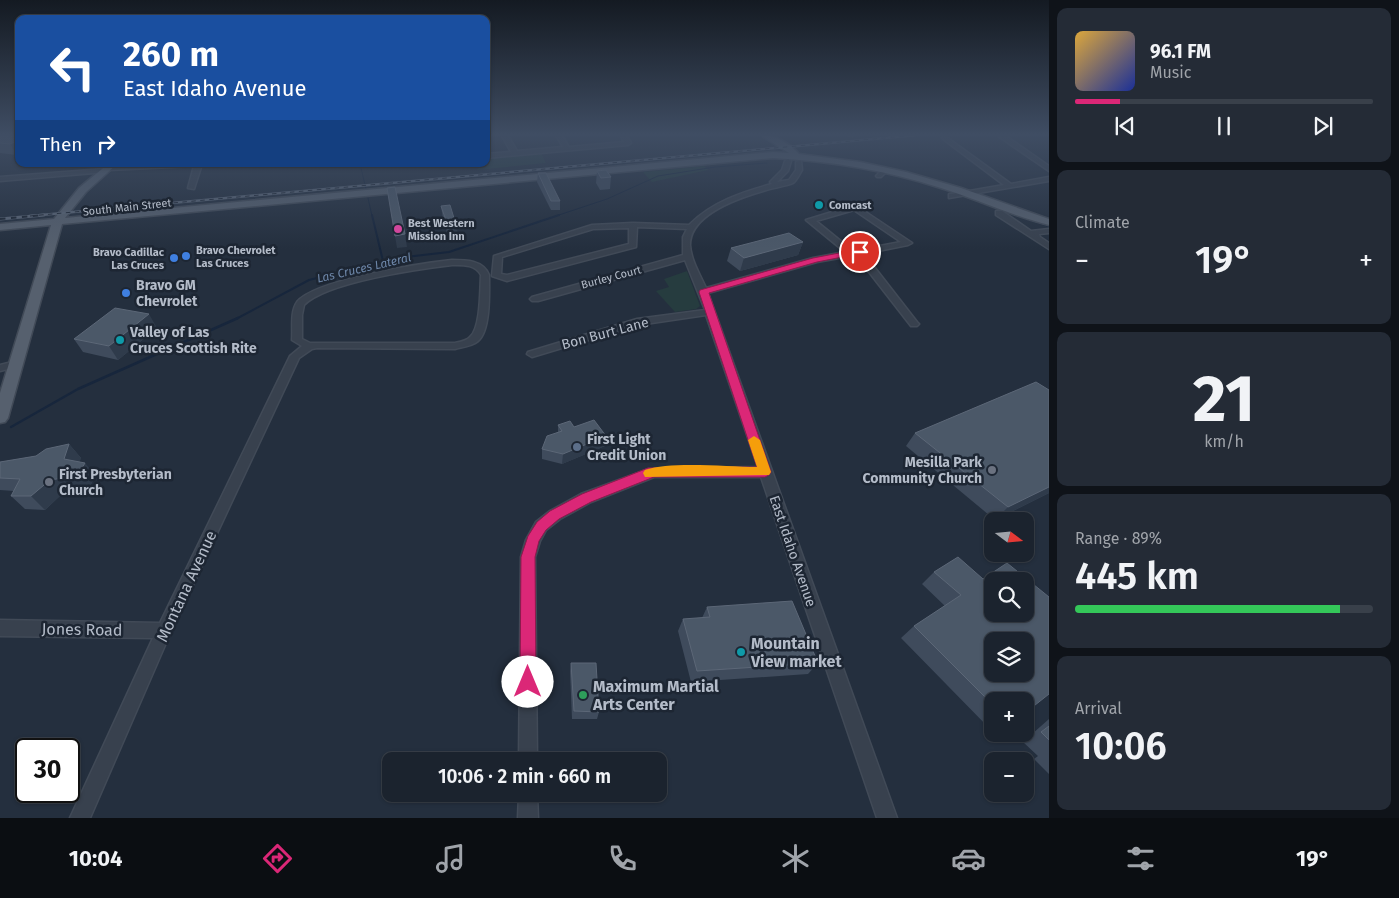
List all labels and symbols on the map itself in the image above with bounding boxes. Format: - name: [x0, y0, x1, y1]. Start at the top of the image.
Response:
- street label: South Main Street: [82, 196, 172, 219]
- marker: Comcast: [813, 199, 825, 211]
- place label: Comcast: [829, 199, 872, 212]
- place label: Best Western Mission Inn: [408, 217, 475, 243]
- marker: Best Western Mission Inn: [392, 223, 404, 235]
- pin: [839, 231, 881, 273]
- place label: Bravo Chevrolet Las Cruces: [196, 244, 276, 270]
- place label: Bravo Cadillac Las Cruces: [93, 246, 165, 272]
- marker: Bravo Chevrolet Las Cruces: [180, 250, 192, 262]
- water label: Las Cruces Lateral: [315, 250, 413, 286]
- marker: Bravo Cadillac Las Cruces: [168, 252, 180, 264]
- street label: Burley Court: [580, 263, 643, 292]
- place label: Bravo GM Chevrolet: [136, 277, 198, 310]
- marker: Bravo GM Chevrolet: [120, 287, 132, 299]
- street label: Bon Burt Lane: [560, 314, 651, 353]
- place label: Valley of Las Cruces Scottish Rite: [129, 324, 257, 357]
- marker: Valley of Las Cruces Scottish Rite: [114, 334, 126, 346]
- place label: First Light Credit Union: [587, 431, 666, 464]
- marker: First Light Credit Union: [571, 441, 583, 453]
- place label: Mesilla Park Community Church: [862, 454, 982, 487]
- marker: Mesilla Park Community Church: [986, 464, 998, 476]
- place label: First Presbyterian Church: [59, 466, 172, 499]
- marker: First Presbyterian Church: [43, 476, 55, 488]
- street label: East Idaho Avenue: [765, 493, 820, 609]
- north arrow: [984, 512, 1034, 562]
- street label: Montana Avenue: [152, 527, 221, 645]
- street label: Jones Road: [41, 619, 123, 640]
- place label: Mountain View market: [750, 634, 842, 671]
- marker: Mountain View market: [735, 646, 747, 658]
- position arrow: [501, 655, 553, 707]
- place label: Maximum Martial Arts Center: [592, 677, 719, 714]
- marker: Maximum Martial Arts Center: [577, 689, 589, 701]
- speed limit sign: 30: [15, 738, 80, 803]

